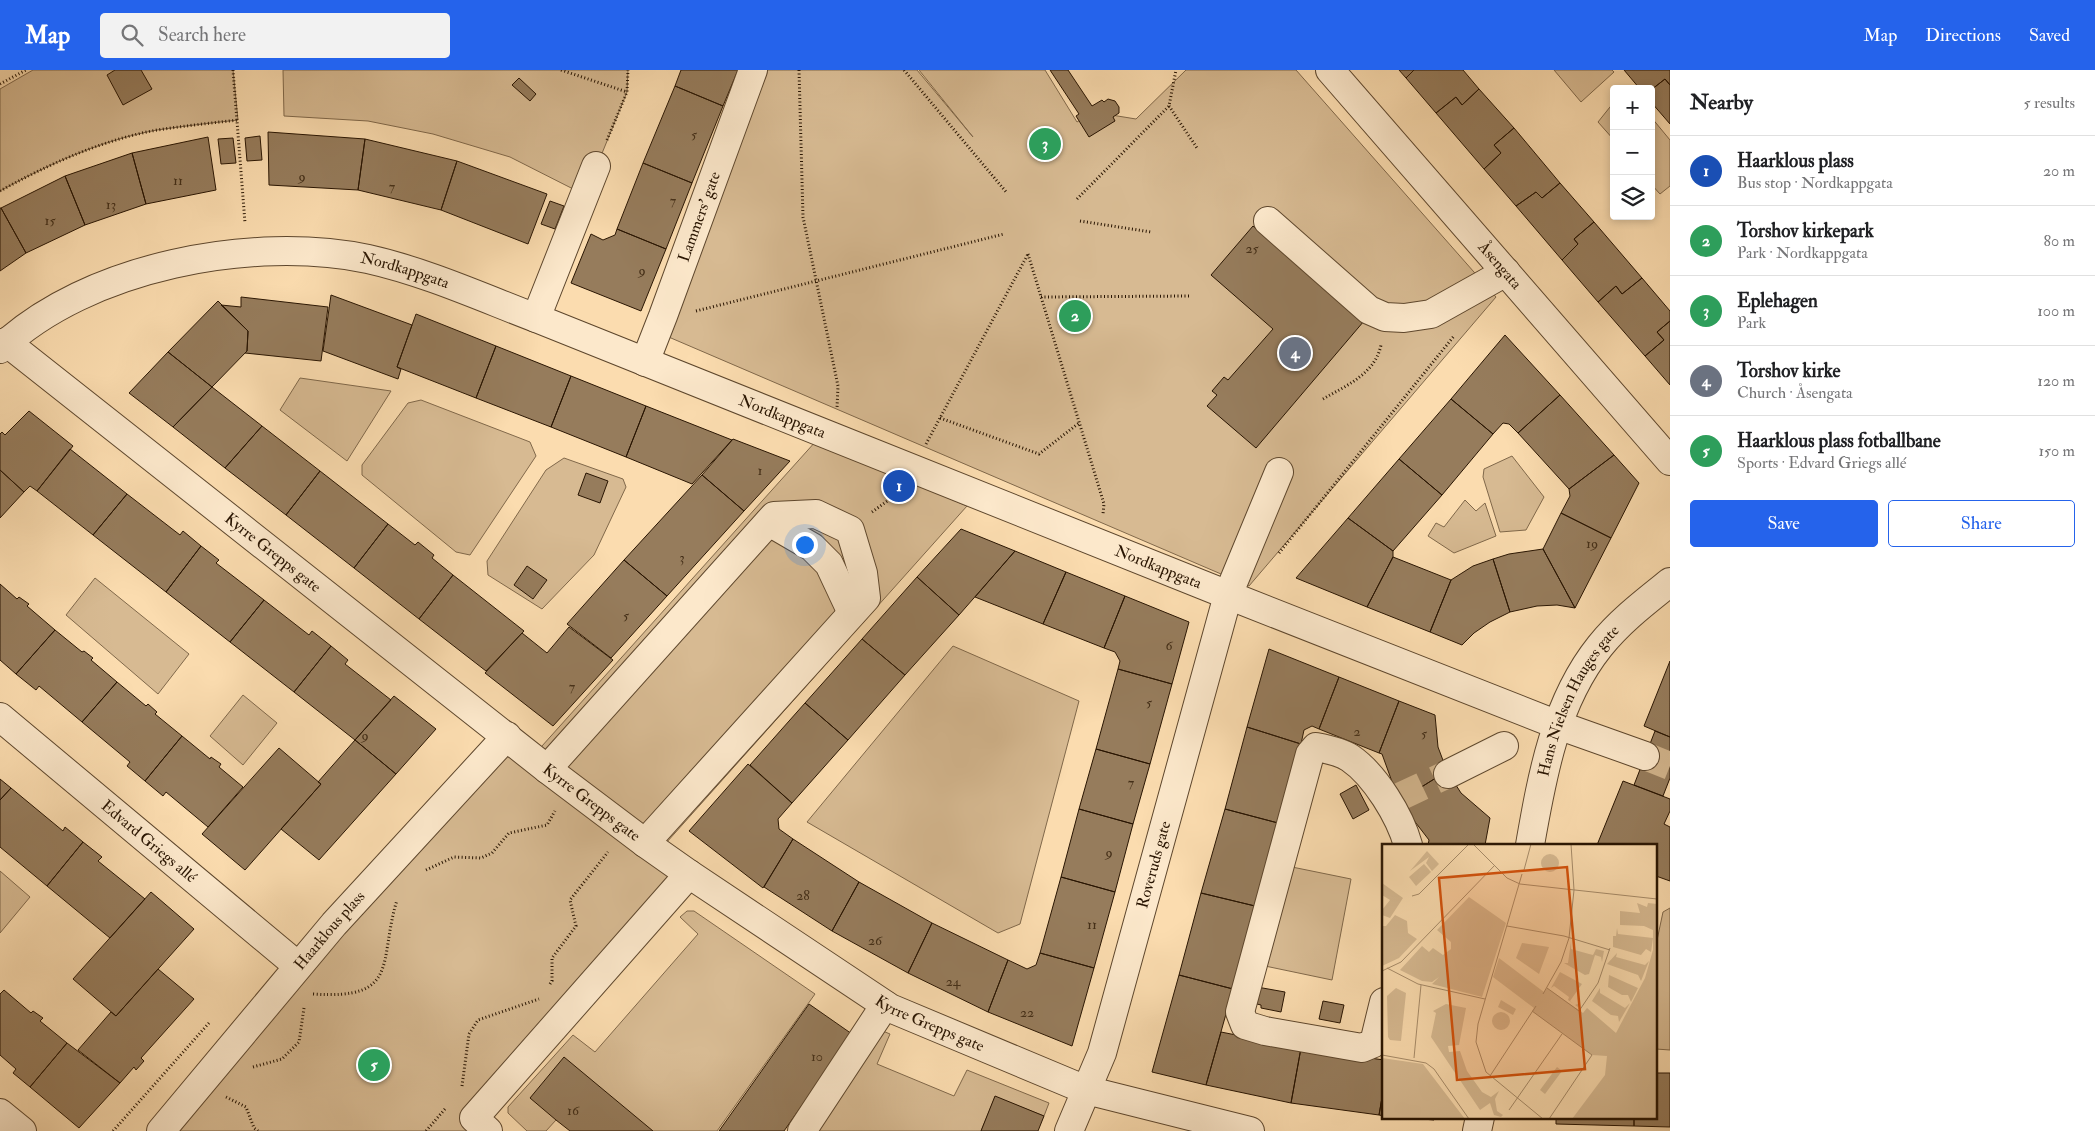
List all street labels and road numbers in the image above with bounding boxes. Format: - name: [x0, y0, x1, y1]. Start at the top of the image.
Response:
- street label: Lammers' gate: [674, 169, 725, 265]
- street label: Åsengata: [1473, 237, 1526, 294]
- street label: Nordkappgata: [359, 248, 453, 293]
- street label: Nordkappgata: [736, 390, 829, 443]
- street label: Kyrre Grepps gate: [221, 509, 325, 597]
- street label: Nordkappgata: [1112, 541, 1205, 594]
- street label: Hans Nielsen Hauges gate: [1534, 621, 1624, 778]
- street label: Kyrre Grepps gate: [539, 759, 645, 846]
- street label: Edvard Griegs allé: [97, 796, 201, 887]
- street label: Roveruds gate: [1132, 819, 1175, 911]
- street label: Haarklous plass: [290, 887, 369, 974]
- street label: Kyrre Grepps gate: [871, 991, 987, 1056]

